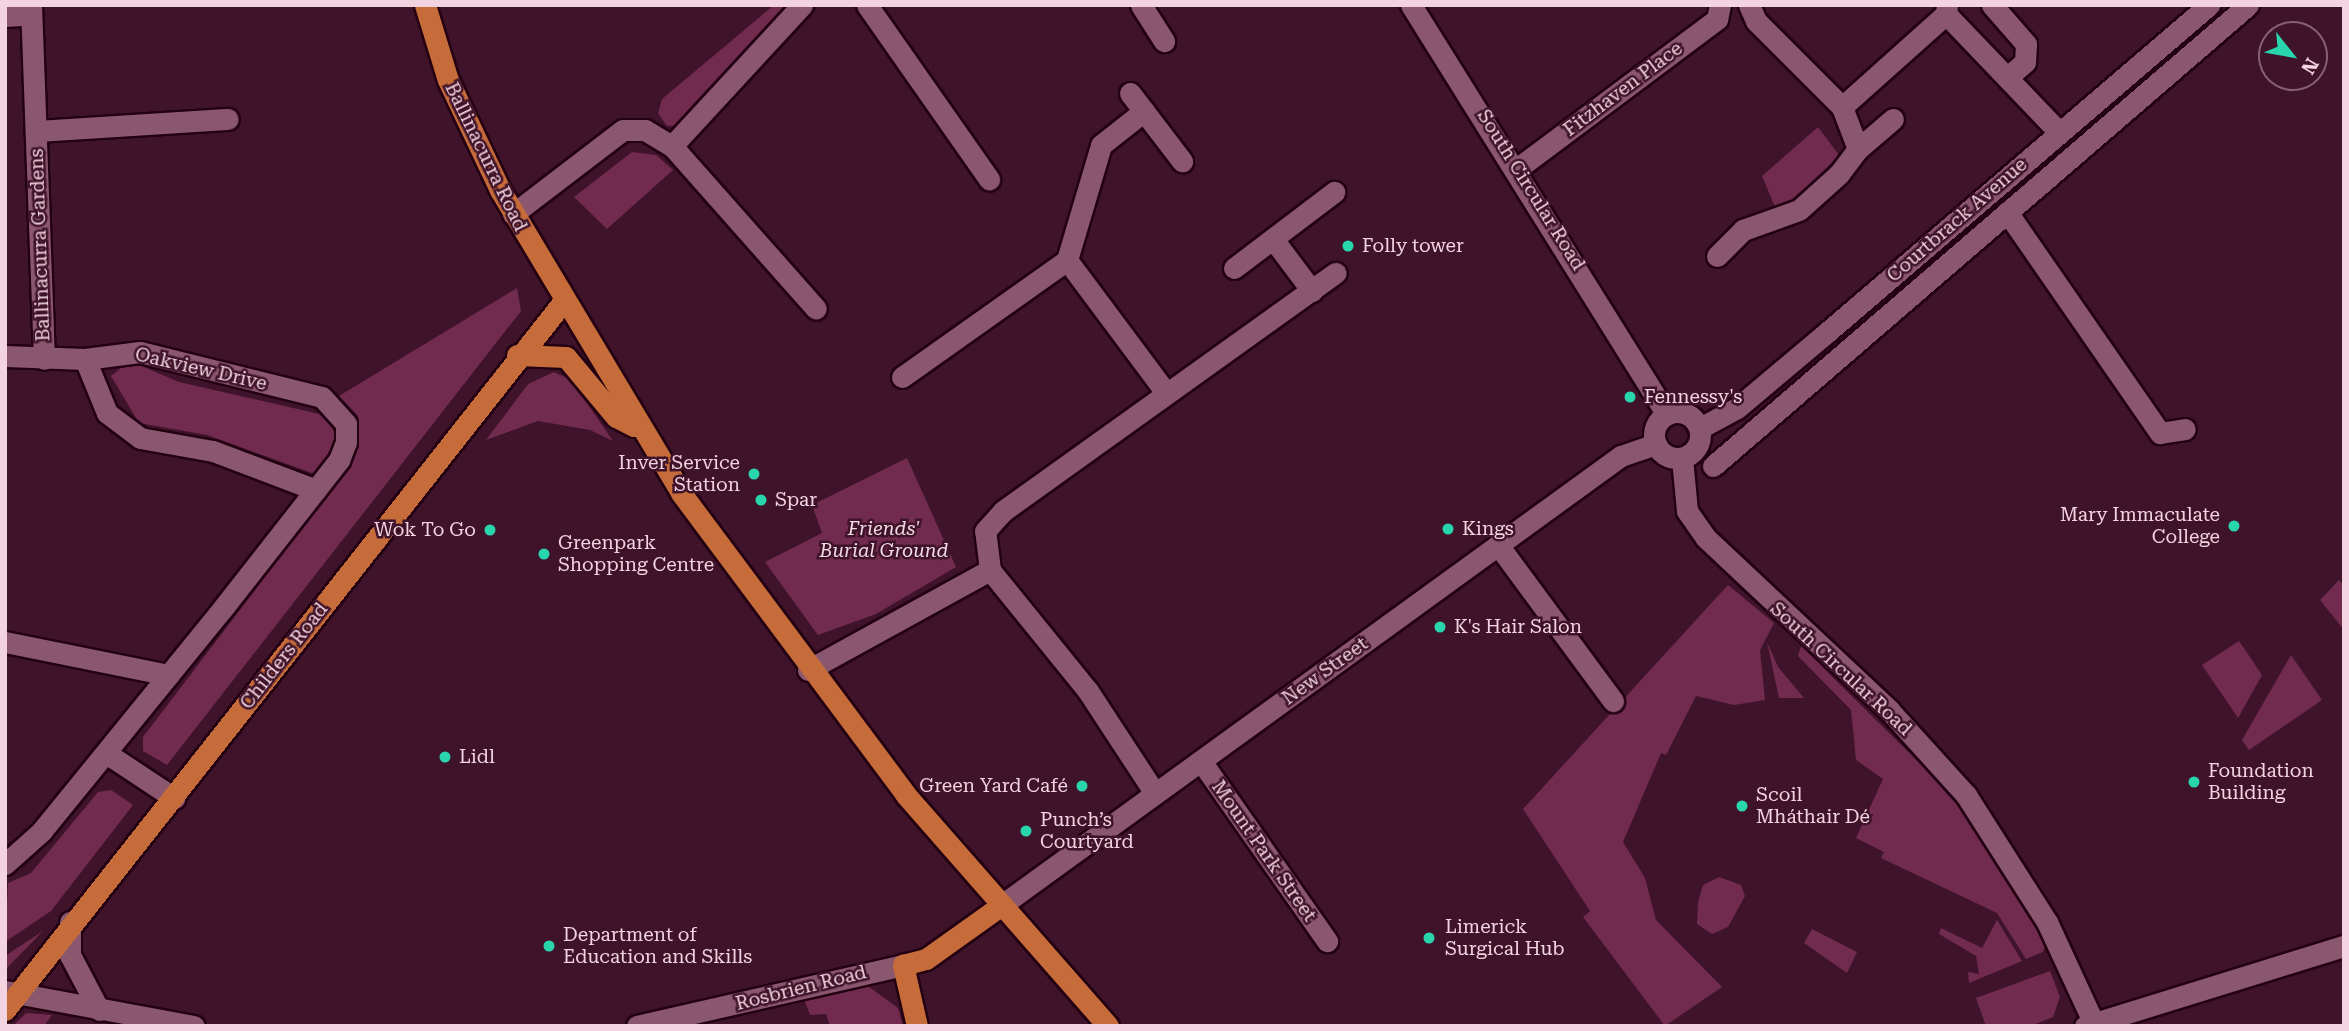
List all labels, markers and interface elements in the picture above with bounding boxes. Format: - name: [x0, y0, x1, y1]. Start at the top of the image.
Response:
- north arrow: [2258, 21, 2328, 91]
- street label: Fitzhaven Place: [1559, 37, 1687, 141]
- text: N: [2296, 54, 2323, 78]
- street label: Ballinacurra Road: [440, 79, 532, 235]
- street label: South Circular Road: [1472, 105, 1590, 275]
- street label: Ballinacurra Gardens: [25, 148, 55, 342]
- street label: Courtbrack Avenue: [1882, 153, 2032, 287]
- place label: Folly tower: [1362, 235, 1464, 257]
- marker: Folly tower: [1340, 238, 1356, 254]
- street label: Oakview Drive: [133, 343, 269, 395]
- place label: Fennessy's: [1644, 386, 1742, 408]
- marker: Fennessy's: [1622, 389, 1638, 405]
- place label: Inver Service Station: [618, 452, 740, 496]
- marker: Inver Service Station: [746, 466, 762, 482]
- place label: Spar: [775, 489, 817, 511]
- marker: Spar: [753, 492, 769, 508]
- place label: Mary Immaculate College: [2060, 504, 2220, 548]
- park label: Friends' Burial Ground: [820, 518, 948, 562]
- place label: Kings: [1462, 518, 1514, 540]
- marker: Mary Immaculate College: [2226, 518, 2242, 534]
- place label: Wok To Go: [374, 519, 476, 541]
- marker: Kings: [1440, 521, 1456, 537]
- marker: Wok To Go: [482, 522, 498, 538]
- place label: Greenpark Shopping Centre: [558, 532, 714, 576]
- marker: Greenpark Shopping Centre: [536, 546, 552, 562]
- street label: South Circular Road: [1765, 597, 1917, 741]
- street label: Childers Road: [235, 598, 333, 714]
- place label: K's Hair Salon: [1454, 616, 1582, 638]
- marker: K's Hair Salon: [1432, 619, 1448, 635]
- street label: New Street: [1278, 632, 1372, 710]
- place label: Lidl: [459, 746, 495, 768]
- marker: Lidl: [437, 749, 453, 765]
- place label: Foundation Building: [2208, 760, 2314, 804]
- marker: Foundation Building: [2186, 774, 2202, 790]
- place label: Green Yard Café: [919, 775, 1068, 797]
- street label: Mount Park Street: [1207, 776, 1321, 926]
- marker: Green Yard Café: [1074, 778, 1090, 794]
- place label: Scoil Mháthair Dé: [1756, 784, 1870, 828]
- marker: Scoil Mháthair Dé: [1734, 798, 1750, 814]
- place label: Punch’s Courtyard: [1040, 809, 1134, 853]
- marker: Punch’s Courtyard: [1018, 823, 1034, 839]
- place label: Limerick Surgical Hub: [1445, 916, 1565, 960]
- place label: Department of Education and Skills: [563, 924, 752, 968]
- marker: Limerick Surgical Hub: [1419, 928, 1439, 948]
- marker: Department of Education and Skills: [541, 938, 557, 954]
- street label: Rosbrien Road: [733, 961, 869, 1015]

